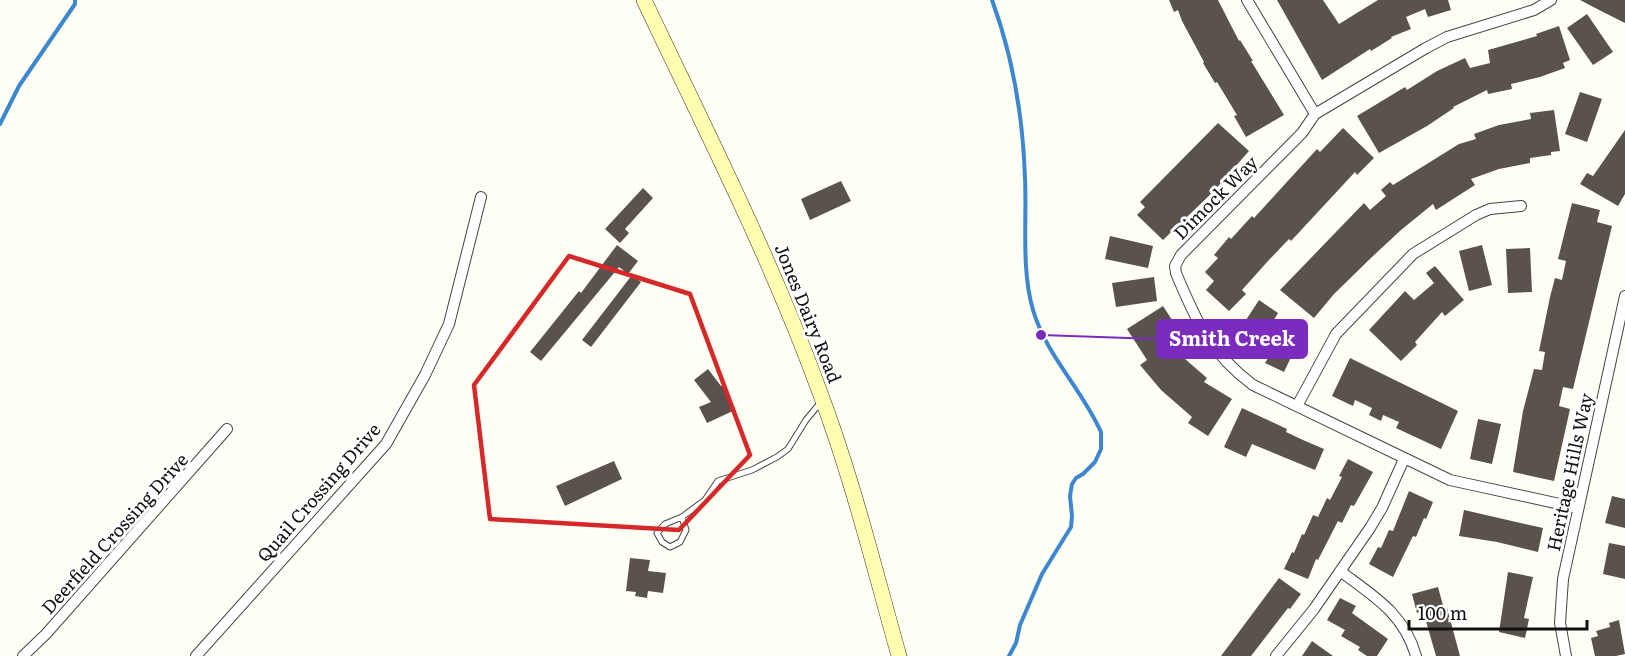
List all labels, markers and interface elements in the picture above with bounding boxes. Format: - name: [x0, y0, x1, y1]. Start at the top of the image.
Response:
- street label: Dimock Way: [1167, 148, 1264, 245]
- street label: Jones Dairy Road: [769, 239, 849, 387]
- callout: Smith Creek: [1157, 320, 1307, 358]
- text: Smith Creek: [1169, 322, 1296, 352]
- street label: Heritage Hills Way: [1539, 390, 1599, 553]
- street label: Quail Crossing Drive: [250, 416, 386, 568]
- street label: Deerfield Crossing Drive: [34, 447, 194, 619]
- scale bar: [1409, 593, 1588, 631]
- text: 100 m: [1418, 599, 1467, 626]

